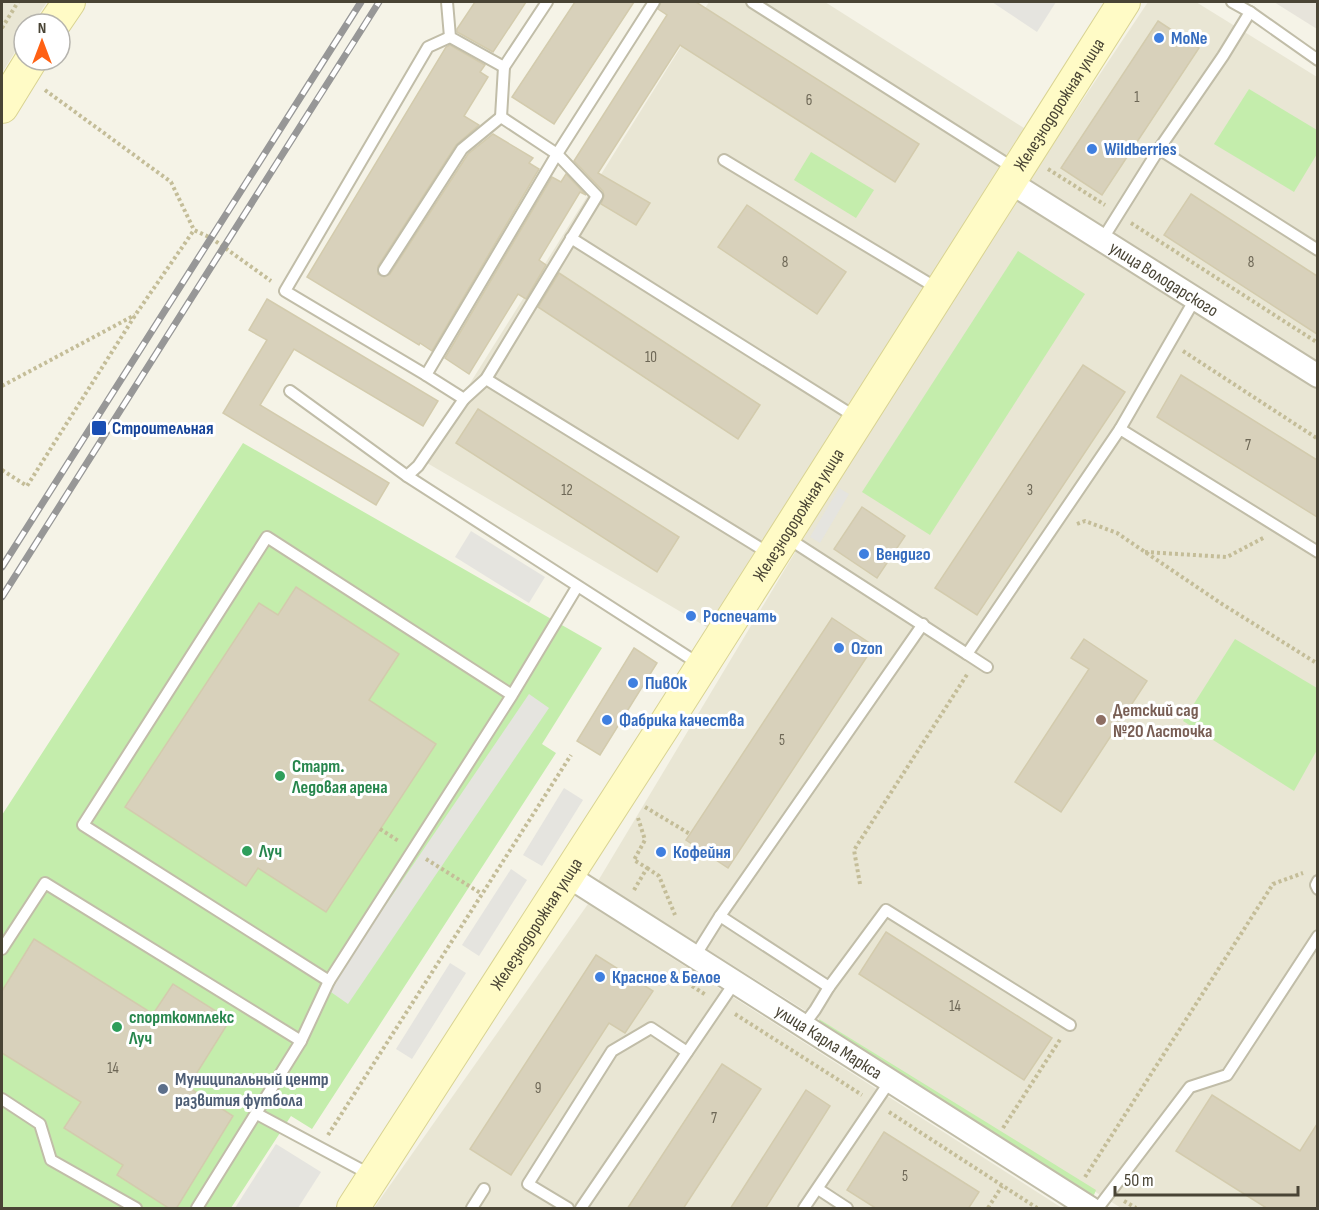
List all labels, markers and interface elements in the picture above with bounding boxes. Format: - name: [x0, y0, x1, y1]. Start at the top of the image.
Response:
- north arrow: [12, 12, 72, 72]
- text: N: [38, 19, 46, 38]
- place label: MoNe: [1171, 28, 1208, 49]
- marker: MoNe: [1152, 31, 1166, 45]
- street label: Железнодорожная улица: [1009, 34, 1109, 175]
- house number: 1: [1134, 88, 1140, 107]
- house number: 6: [806, 91, 812, 110]
- place label: Wildberries: [1104, 139, 1177, 160]
- marker: Wildberries: [1085, 142, 1099, 156]
- street label: улица Володарского: [1106, 237, 1222, 321]
- house number: 8: [782, 253, 788, 272]
- house number: 8: [1248, 253, 1254, 272]
- house number: 10: [645, 348, 657, 367]
- place label: Строительная: [112, 418, 213, 439]
- marker: Строительная: [90, 419, 108, 437]
- house number: 7: [1245, 436, 1251, 455]
- street label: Железнодорожная улица: [748, 444, 848, 585]
- house number: 12: [561, 481, 573, 500]
- house number: 3: [1027, 481, 1033, 500]
- place label: Вендиго: [876, 544, 931, 565]
- marker: Вендиго: [857, 547, 871, 561]
- place label: Роспечать: [703, 606, 777, 627]
- marker: Роспечать: [684, 609, 698, 623]
- place label: Ozon: [851, 638, 883, 659]
- marker: Ozon: [832, 641, 846, 655]
- place label: ПивОк: [645, 673, 688, 694]
- marker: ПивОк: [626, 676, 640, 690]
- place label: Детский сад №20 Ласточка: [1113, 700, 1212, 742]
- place label: Фабрика качества: [619, 710, 744, 731]
- marker: Фабрика качества: [600, 713, 614, 727]
- marker: Детский сад №20 Ласточка: [1094, 713, 1108, 727]
- house number: 5: [779, 731, 785, 750]
- place label: Старт. Ледовая арена: [291, 756, 388, 798]
- marker: Старт. Ледовая арена: [273, 769, 287, 783]
- place label: Луч: [258, 841, 282, 862]
- place label: Кофейня: [673, 842, 731, 863]
- marker: Луч: [240, 844, 254, 858]
- marker: Кофейня: [654, 845, 668, 859]
- street label: Железнодорожная улица: [486, 854, 587, 994]
- place label: Красное & Белое: [612, 967, 721, 988]
- marker: Красное & Белое: [593, 970, 607, 984]
- house number: 14: [949, 997, 961, 1016]
- street label: улица Карла Маркса: [771, 1000, 886, 1084]
- place label: спорткомплекс Луч: [128, 1007, 234, 1049]
- marker: спорткомплекс Луч: [110, 1020, 124, 1034]
- house number: 14: [107, 1059, 119, 1078]
- place label: Муниципальный центр развития футбола: [175, 1069, 329, 1111]
- house number: 9: [535, 1079, 541, 1098]
- marker: Муниципальный центр развития футбола: [156, 1082, 170, 1096]
- house number: 7: [711, 1109, 717, 1128]
- scale bar: [1115, 1159, 1298, 1197]
- house number: 5: [902, 1167, 908, 1186]
- text: 50 m: [1124, 1170, 1154, 1191]

